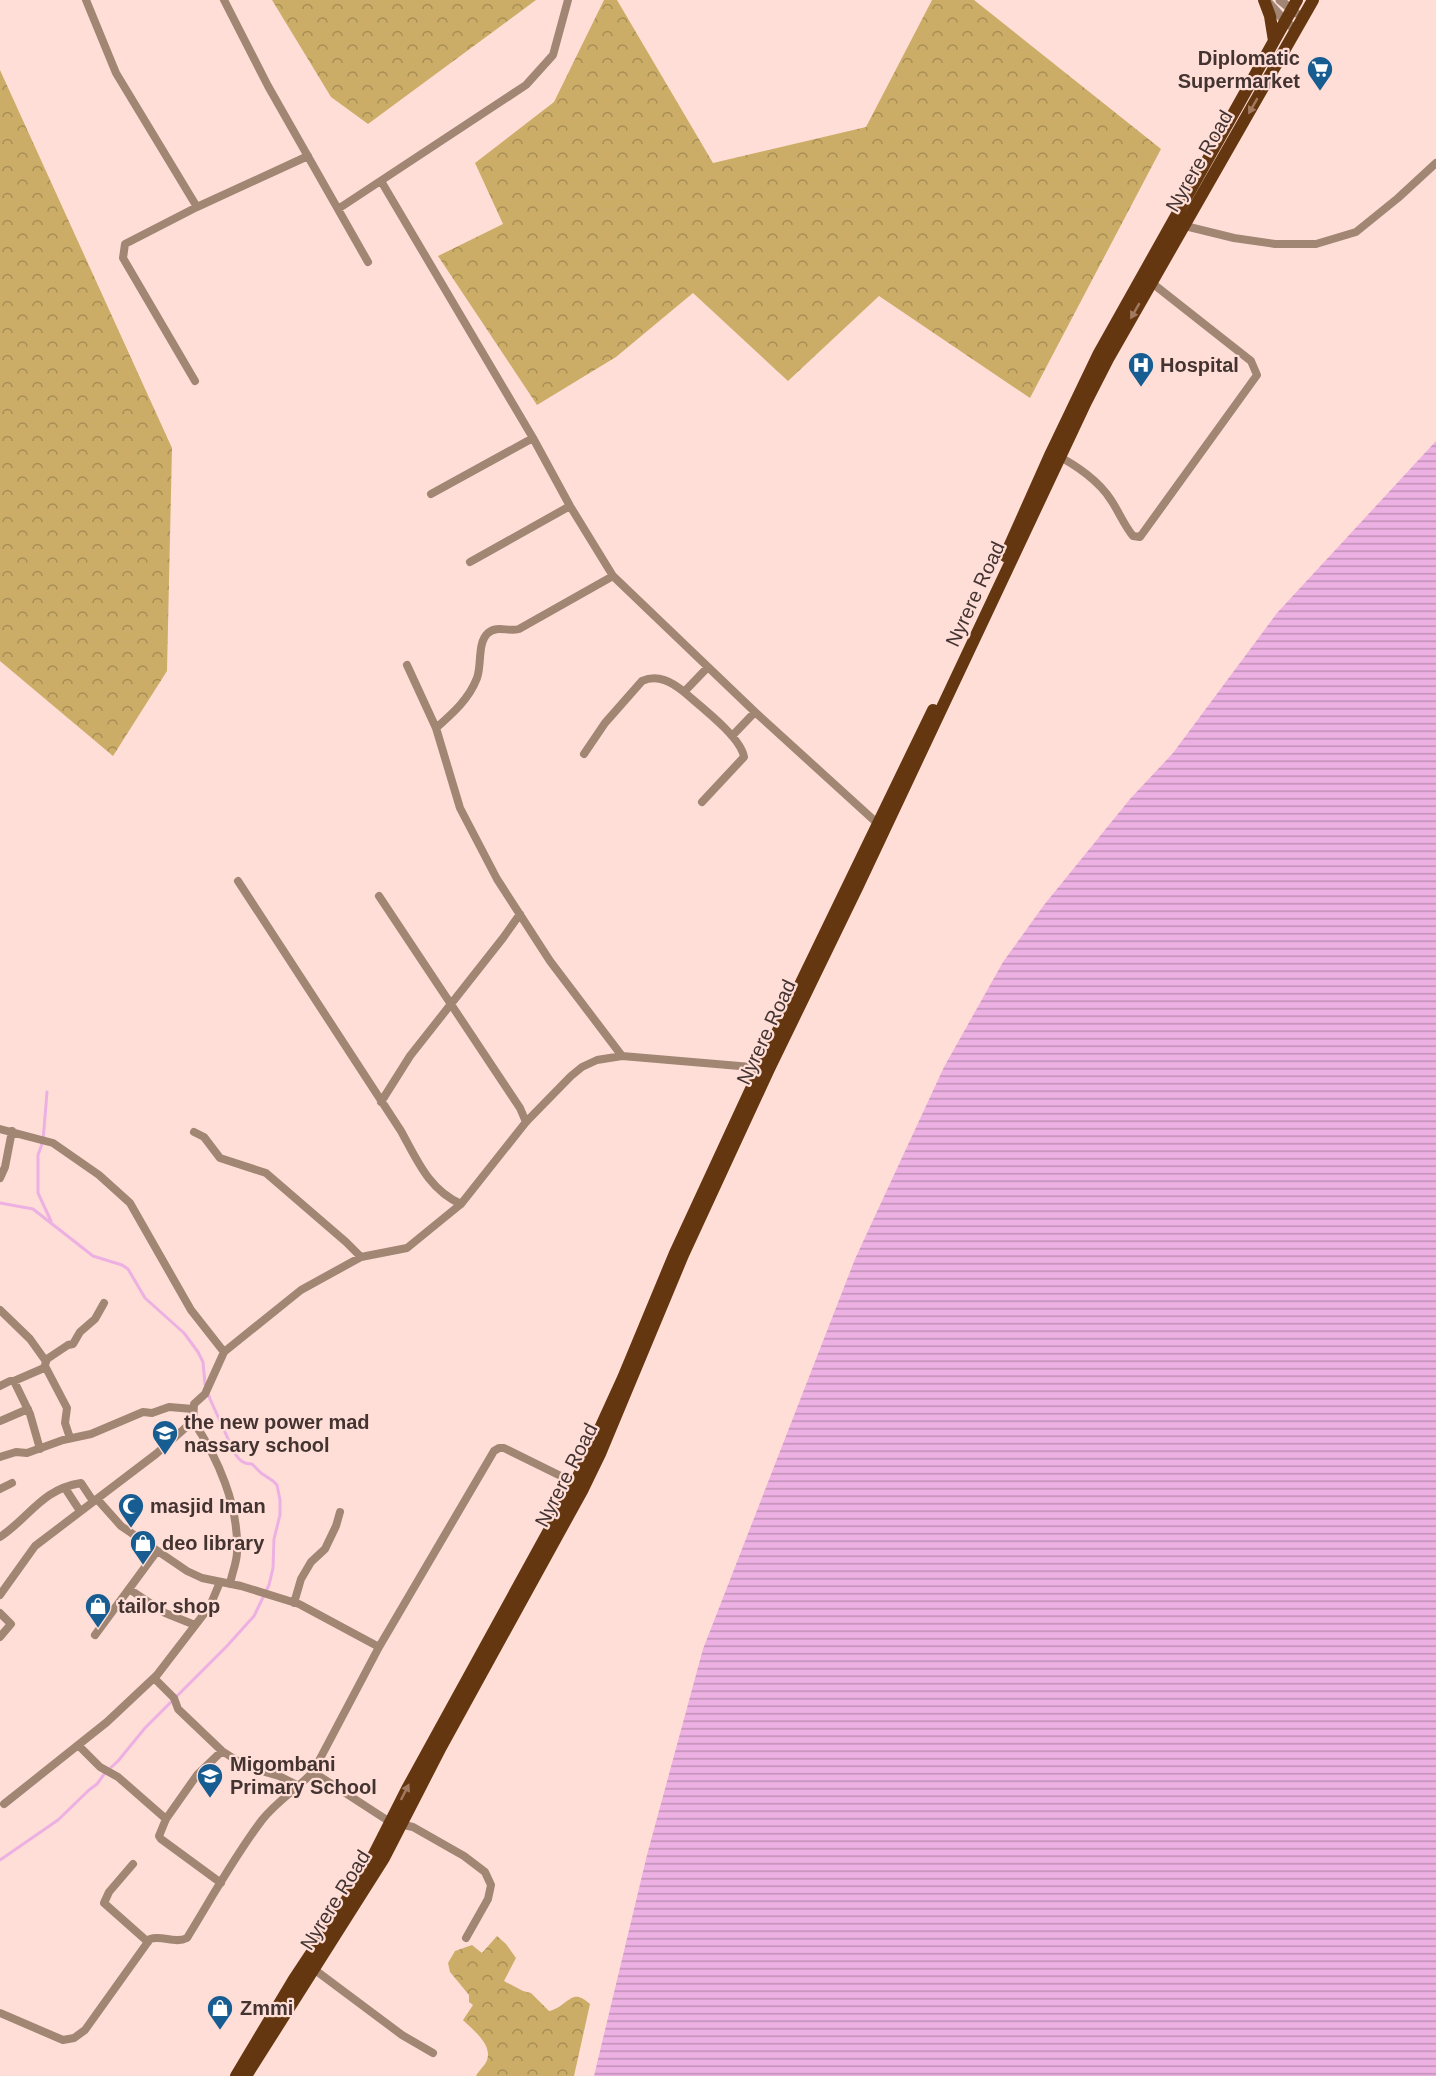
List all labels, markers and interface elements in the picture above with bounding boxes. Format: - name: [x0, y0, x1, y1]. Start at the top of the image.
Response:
- place label: Diplomatic Supermarket: [1178, 47, 1300, 92]
- supermarket icon: Diplomatic Supermarket: [1305, 54, 1335, 92]
- one-way arrow: [1248, 97, 1258, 114]
- street label: Nyrere Road: [1161, 106, 1237, 216]
- one-way arrow: [1130, 303, 1141, 319]
- hospital icon: Hospital: [1126, 350, 1156, 388]
- place label: Hospital: [1160, 354, 1239, 376]
- street label: Nyrere Road: [941, 538, 1009, 650]
- street label: Nyrere Road: [732, 976, 800, 1088]
- place label: the new power mad nassary school: [184, 1411, 370, 1456]
- school or university icon: the new power mad nassary school: [150, 1418, 180, 1456]
- street label: Nyrere Road: [530, 1419, 602, 1531]
- mosque icon: masjid Iman: [116, 1491, 146, 1529]
- place label: masjid Iman: [150, 1495, 266, 1517]
- shop icon: deo library: [128, 1528, 158, 1566]
- place label: deo library: [162, 1532, 265, 1554]
- shop icon: tailor shop: [83, 1591, 113, 1629]
- place label: tailor shop: [118, 1595, 220, 1617]
- place label: Migombani Primary School: [230, 1753, 377, 1798]
- school or university icon: Migombani Primary School: [195, 1761, 225, 1799]
- one-way arrow: [401, 1783, 410, 1800]
- street label: Nyrere Road: [296, 1846, 374, 1954]
- shop icon: Zmmi: [205, 1993, 235, 2031]
- place label: Zmmi: [240, 1997, 293, 2019]

